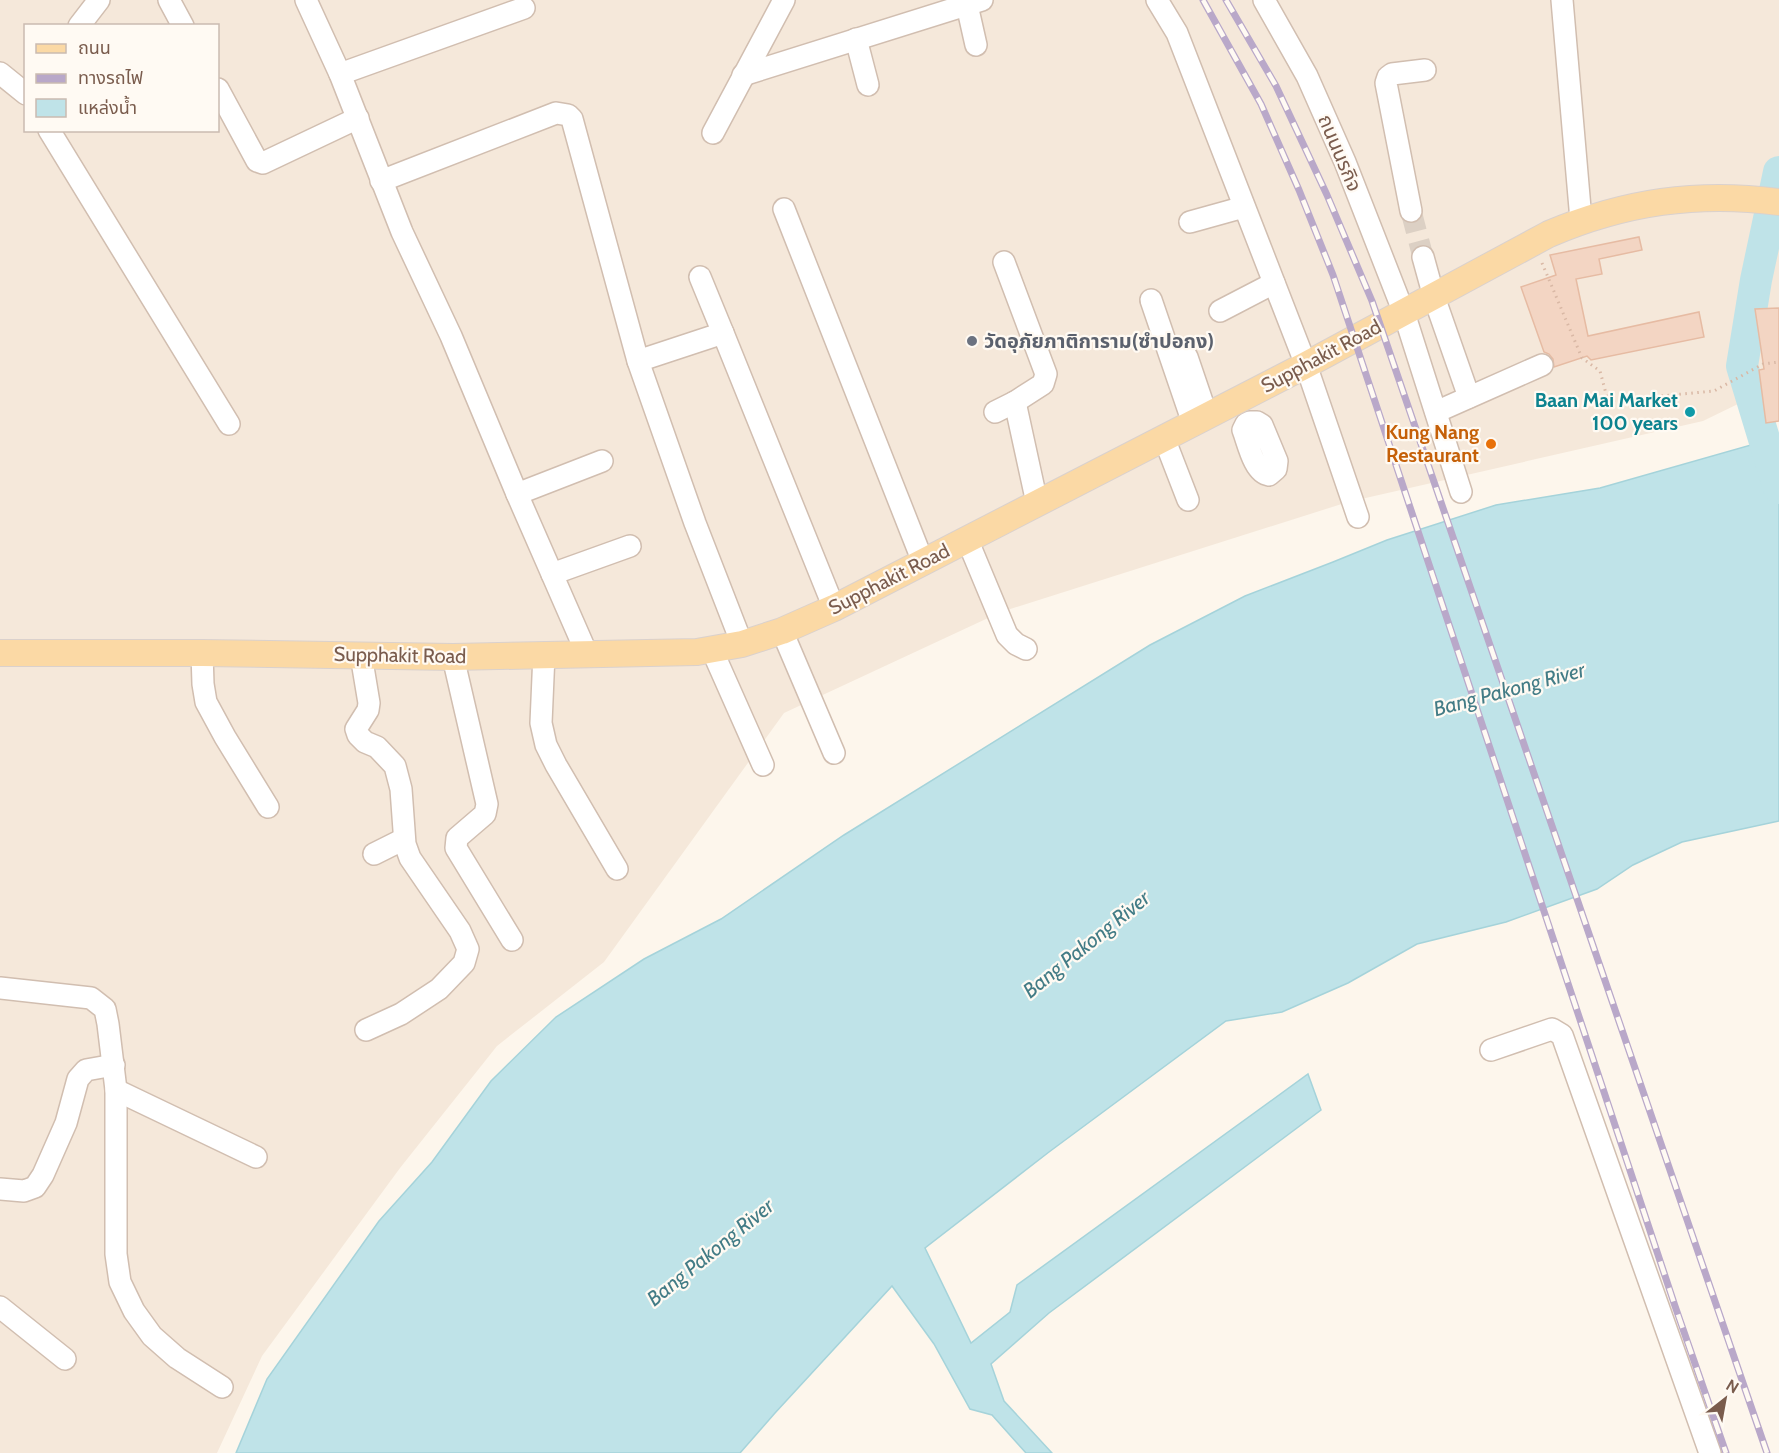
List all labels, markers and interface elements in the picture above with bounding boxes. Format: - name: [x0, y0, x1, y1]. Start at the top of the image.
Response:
- legend: [24, 24, 219, 132]
- text: ถนน: [78, 37, 111, 59]
- text: ทางรถไฟ: [78, 67, 143, 89]
- text: แหล่งน้ำ: [78, 95, 137, 119]
- street label: ถนนนรกิจ: [1313, 111, 1367, 195]
- street label: Supphakit Road: [1257, 314, 1385, 398]
- place label: วัดอุภัยภาติการาม(ซำปอกง): [984, 329, 1214, 353]
- marker: วัดอุภัยภาติการาม(ซำปอกง): [965, 334, 979, 348]
- place label: Baan Mai Market 100 years: [1535, 388, 1678, 435]
- marker: Baan Mai Market 100 years: [1683, 405, 1697, 419]
- place label: Kung Nang Restaurant: [1386, 420, 1479, 467]
- marker: Kung Nang Restaurant: [1484, 437, 1498, 451]
- street label: Supphakit Road: [824, 538, 954, 620]
- street label: Supphakit Road: [334, 642, 466, 668]
- water label: Bang Pakong River: [1430, 656, 1589, 721]
- water label: Bang Pakong River: [1018, 884, 1156, 1003]
- water label: Bang Pakong River: [642, 1192, 780, 1311]
- north arrow: [1695, 1369, 1755, 1429]
- text: N: [1723, 1376, 1742, 1398]

